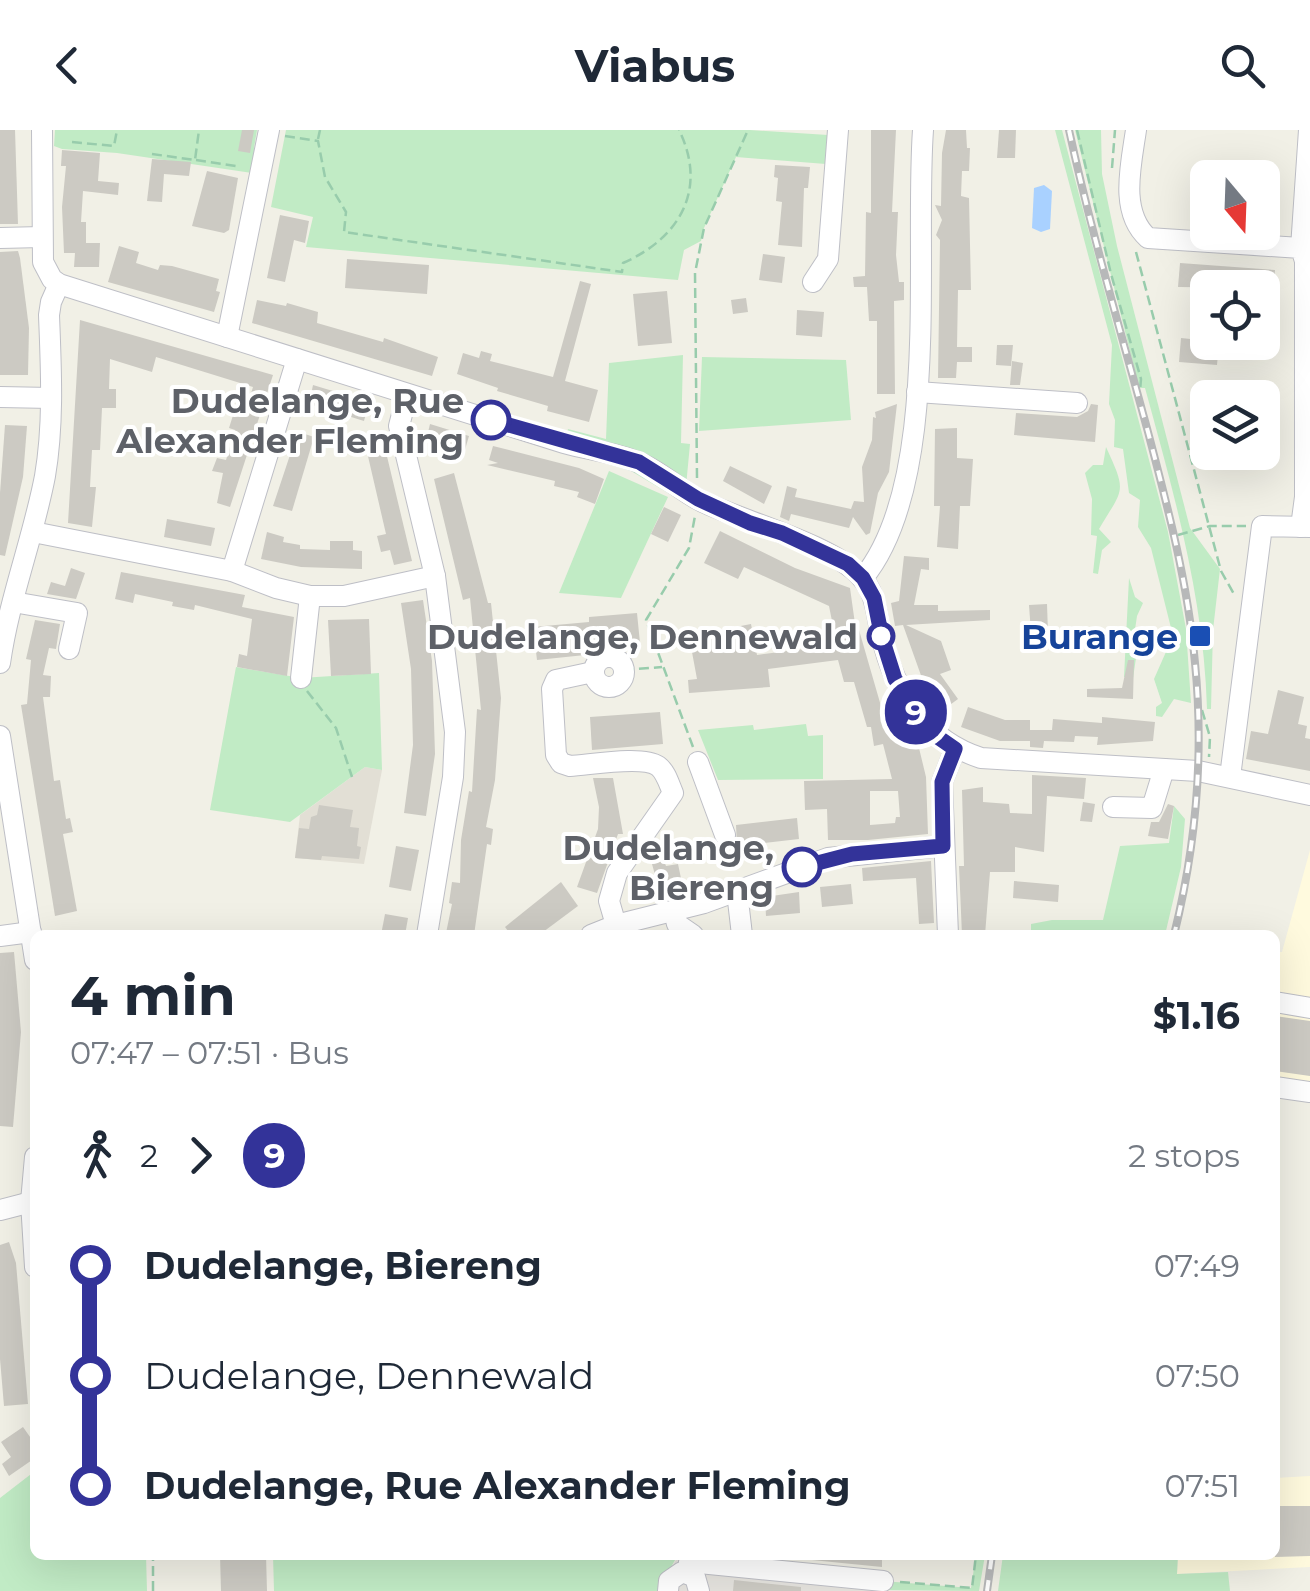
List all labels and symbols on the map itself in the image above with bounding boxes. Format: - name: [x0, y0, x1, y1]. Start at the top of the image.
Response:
- north arrow: [1190, 160, 1280, 250]
- place label: Dudelange, Rue Alexander Fleming: [115, 379, 464, 462]
- marker: Dudelange, Rue Alexander Fleming: [472, 401, 510, 439]
- place label: Dudelange, Dennewald: [427, 615, 858, 658]
- place label: Burange: [1021, 615, 1178, 658]
- marker: Dudelange, Dennewald: [868, 623, 894, 649]
- marker: Burange: [1187, 623, 1213, 649]
- line badge: 9: [884, 680, 948, 744]
- place label: Dudelange, Biereng: [563, 826, 774, 909]
- marker: Dudelange, Biereng: [783, 848, 821, 886]

